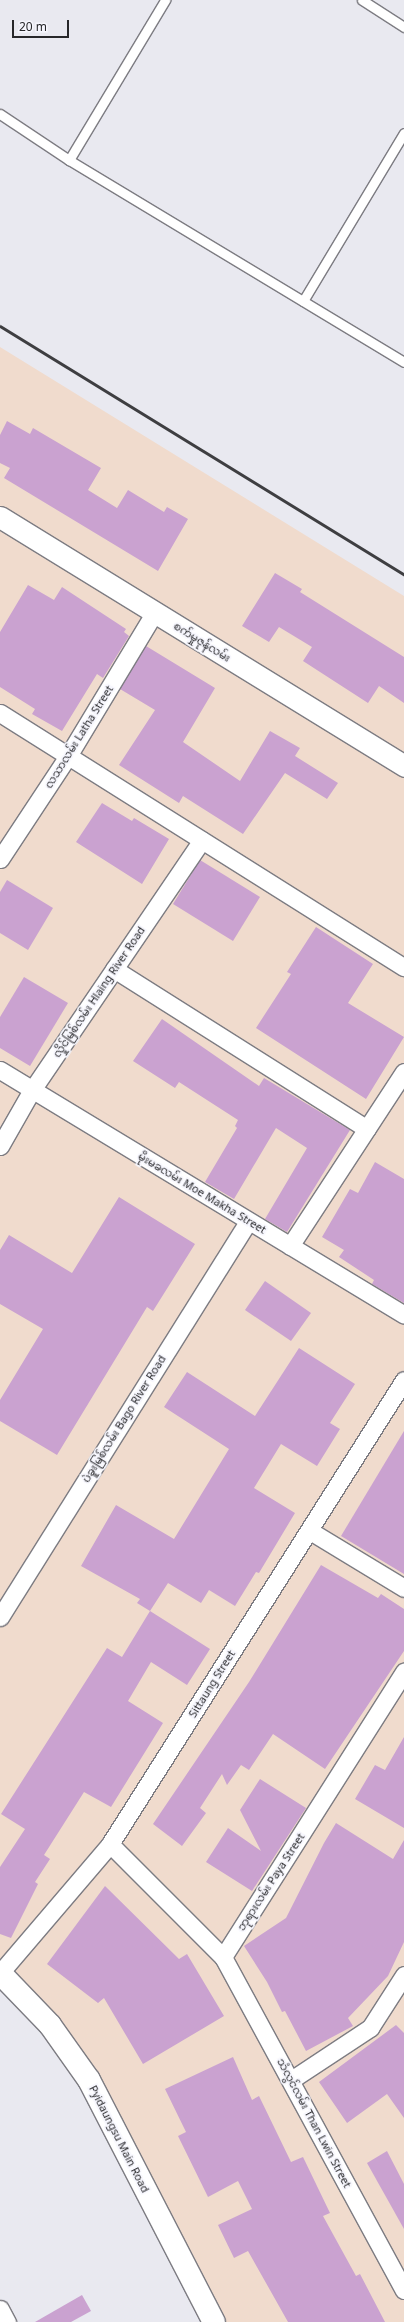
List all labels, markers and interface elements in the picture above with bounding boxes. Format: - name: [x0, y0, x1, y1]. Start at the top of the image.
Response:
- scale bar: [14, 12, 71, 38]
- text: 20 m: [19, 18, 47, 35]
- street label: စက်မှုဇုန်လမ်း: [171, 619, 233, 665]
- street label: လသာလမ်း Latha Street: [42, 683, 116, 791]
- street label: လှိုင်မြစ်လမ်း Hlaing River Road: [50, 924, 148, 1060]
- street label: မိုးမခလမ်း Moe Makha Street: [136, 1150, 268, 1236]
- street label: ပဲခူးမြစ်လမ်း Bago River Road: [79, 1353, 169, 1485]
- street label: Sittaung Street: [186, 1648, 238, 1720]
- street label: ဘုရားလမ်း Paya Street: [235, 1831, 307, 1933]
- street label: သံလွင်လမ်း Than Lwin Street: [274, 2056, 354, 2190]
- street label: Pyidaungsu Main Road: [86, 2083, 152, 2195]

